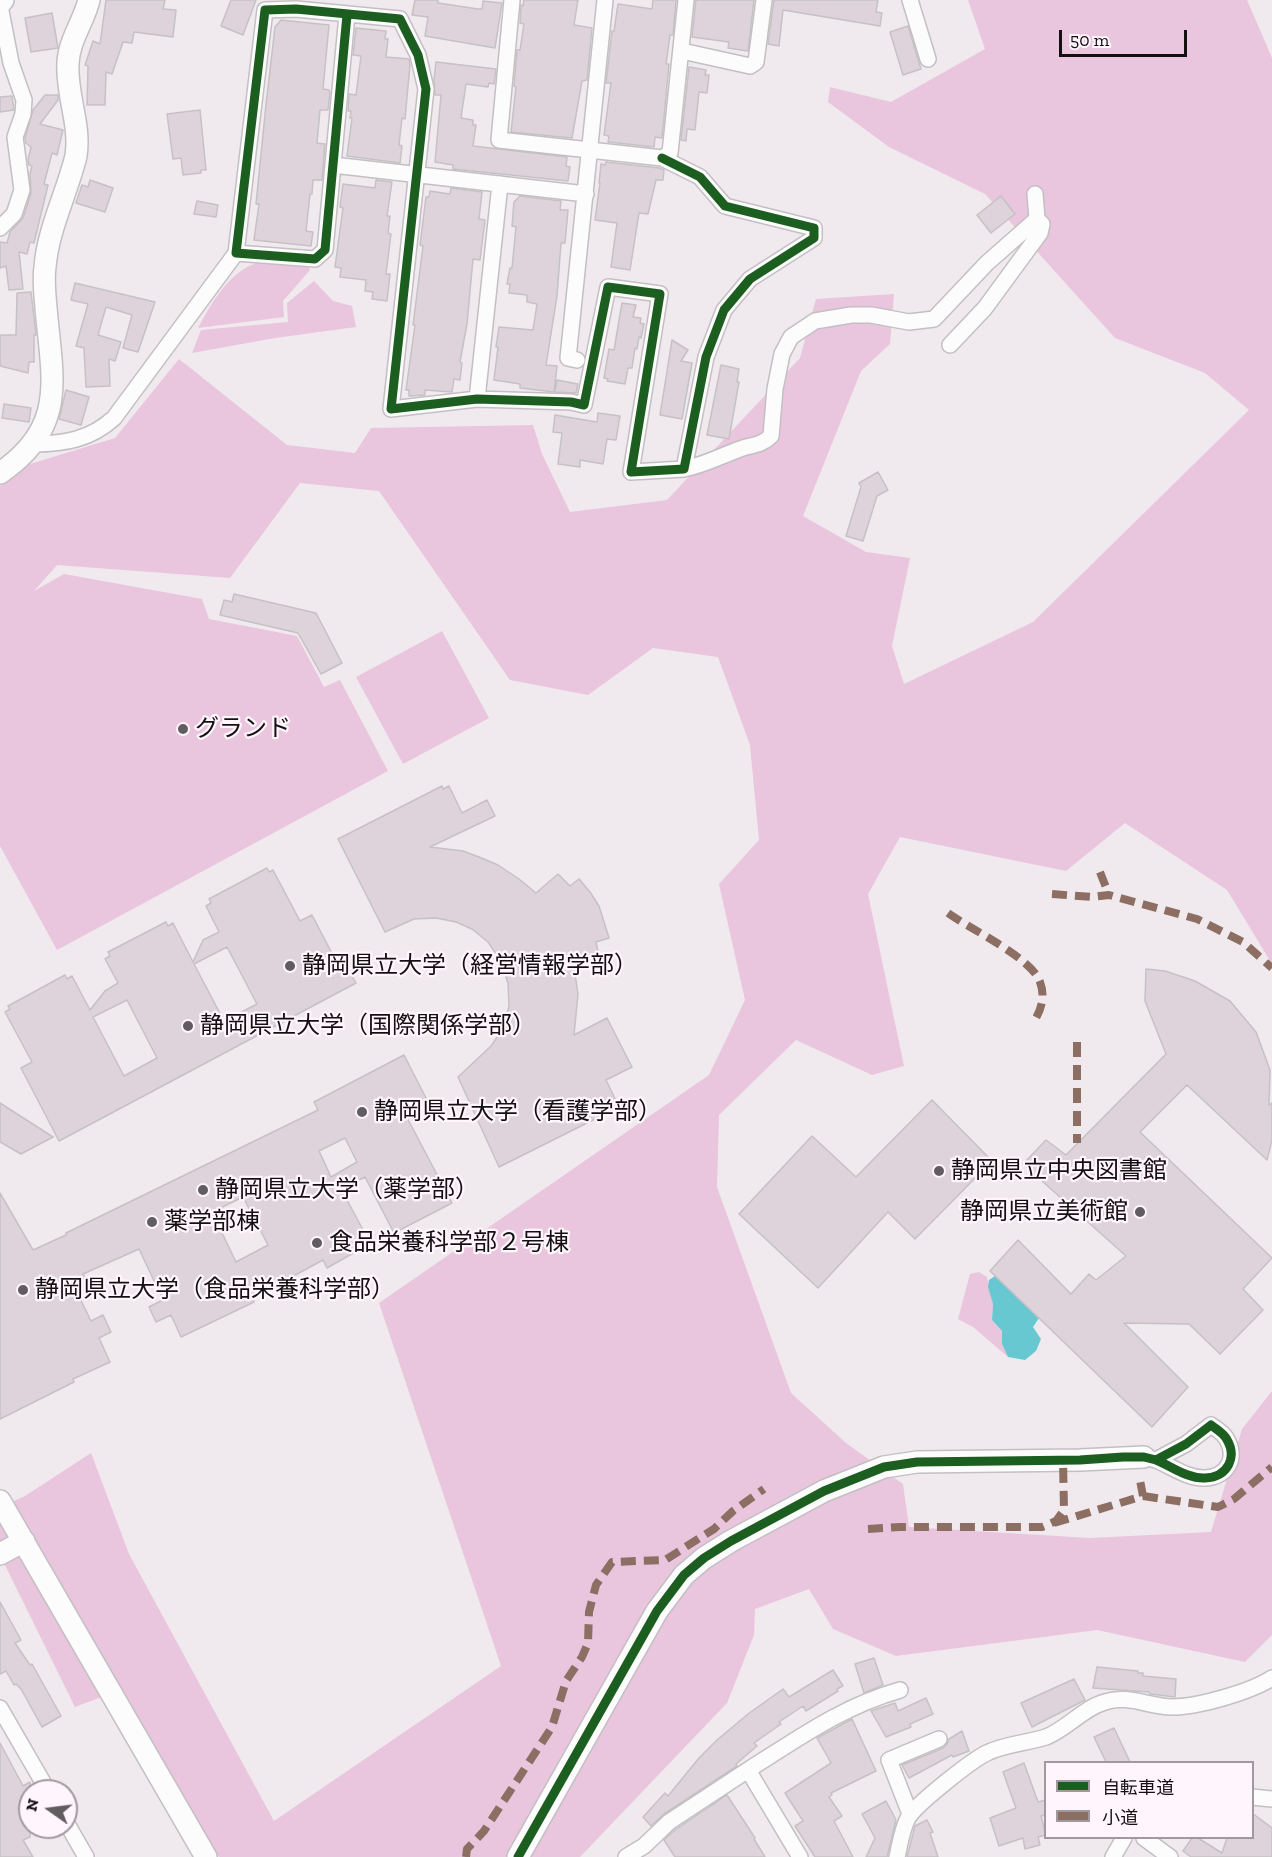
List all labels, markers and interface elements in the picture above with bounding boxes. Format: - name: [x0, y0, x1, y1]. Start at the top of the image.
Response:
- scale bar: [1062, 18, 1190, 56]
- text: 50 m: [1070, 29, 1109, 51]
- place label: グランド: [195, 715, 291, 743]
- marker: グランド: [176, 722, 190, 736]
- place label: 静岡県立大学（経営情報学部）: [302, 952, 638, 980]
- marker: 静岡県立大学（経営情報学部）: [283, 959, 297, 973]
- place label: 静岡県立大学（国際関係学部）: [200, 1012, 536, 1040]
- marker: 静岡県立大学（国際関係学部）: [181, 1019, 195, 1033]
- place label: 静岡県立大学（看護学部）: [374, 1098, 662, 1126]
- marker: 静岡県立大学（看護学部）: [355, 1105, 369, 1119]
- place label: 静岡県立中央図書館: [951, 1157, 1167, 1185]
- marker: 静岡県立中央図書館: [932, 1164, 946, 1178]
- place label: 静岡県立大学（薬学部）: [215, 1176, 479, 1204]
- marker: 静岡県立大学（薬学部）: [196, 1183, 210, 1197]
- place label: 静岡県立美術館: [960, 1198, 1128, 1226]
- marker: 静岡県立美術館: [1133, 1205, 1147, 1219]
- place label: 薬学部棟: [164, 1208, 260, 1236]
- marker: 薬学部棟: [145, 1215, 159, 1229]
- place label: 食品栄養科学部２号棟: [329, 1229, 569, 1257]
- marker: 食品栄養科学部２号棟: [310, 1236, 324, 1250]
- place label: 静岡県立大学（食品栄養科学部）: [35, 1276, 395, 1304]
- marker: 静岡県立大学（食品栄養科学部）: [16, 1283, 30, 1297]
- legend: [1044, 1761, 1254, 1839]
- text: 自転車道: [1102, 1777, 1174, 1799]
- north arrow: [18, 1779, 78, 1839]
- text: N: [21, 1797, 43, 1813]
- text: 小道: [1102, 1807, 1138, 1829]

